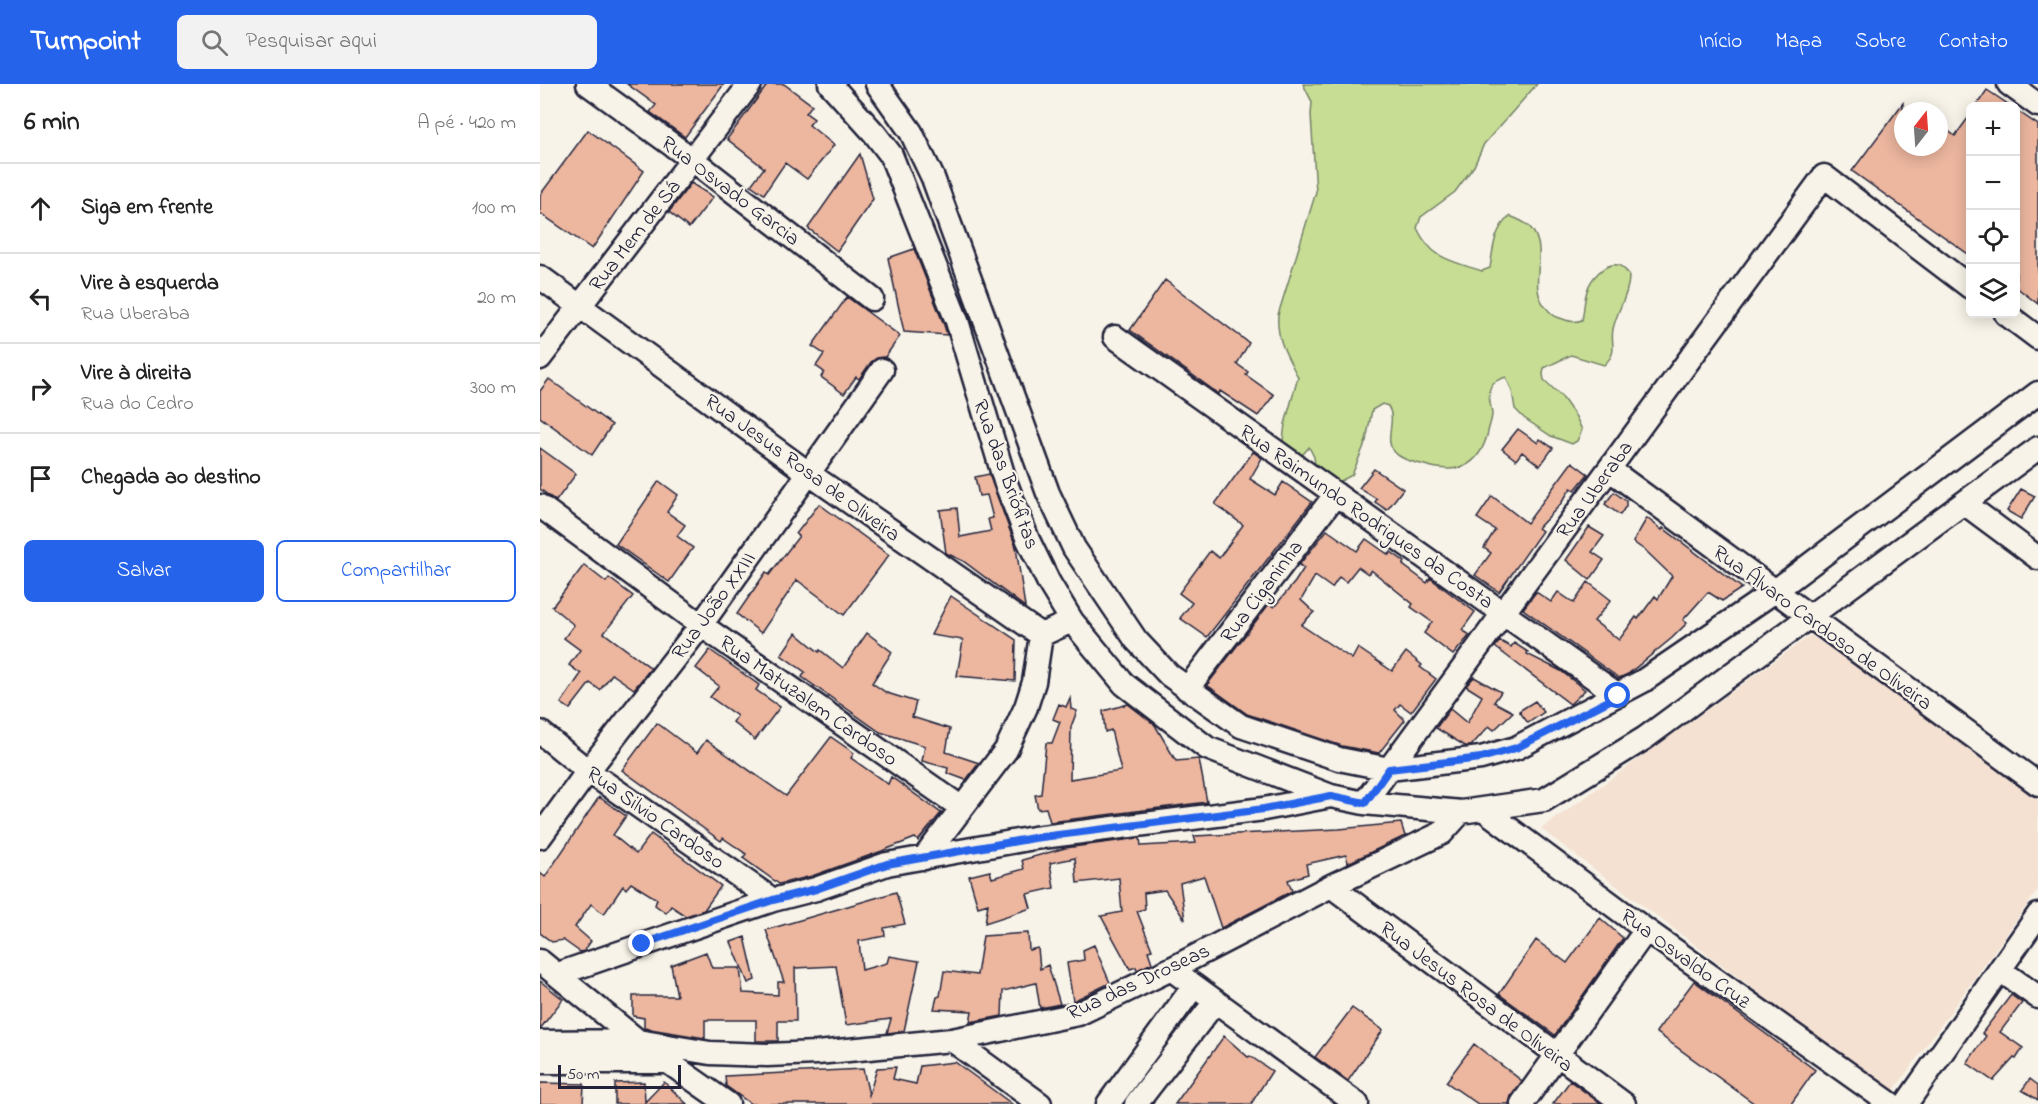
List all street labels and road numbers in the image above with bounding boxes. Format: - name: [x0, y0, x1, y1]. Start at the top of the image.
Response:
- street label: Rua Osvado Garcia: [654, 129, 806, 254]
- street label: Rua Mem de Sá: [582, 174, 689, 298]
- street label: Rua Jesus Rosa de Oliveira: [698, 387, 906, 550]
- street label: Rua das Briófitas: [964, 396, 1046, 554]
- street label: Rua Raimundo Rodrigues da Costa: [1231, 418, 1499, 619]
- street label: Rua Uberaba: [1550, 435, 1641, 545]
- street label: Rua Ciganinha: [1214, 534, 1313, 651]
- street label: Rua Álvaro Cardoso de Oliveira: [1706, 538, 1938, 719]
- street label: Rua João XXIII: [665, 546, 764, 666]
- street label: Rua Matuzalem Cardoso: [713, 629, 903, 775]
- street label: Rua Silvio Cardoso: [580, 760, 730, 878]
- street label: Rua Osvaldo Cruz: [1614, 902, 1756, 1017]
- street label: Rua Jesus Rosa de Oliveira: [1373, 915, 1579, 1080]
- street label: Rua das Droseas: [1063, 937, 1215, 1029]

